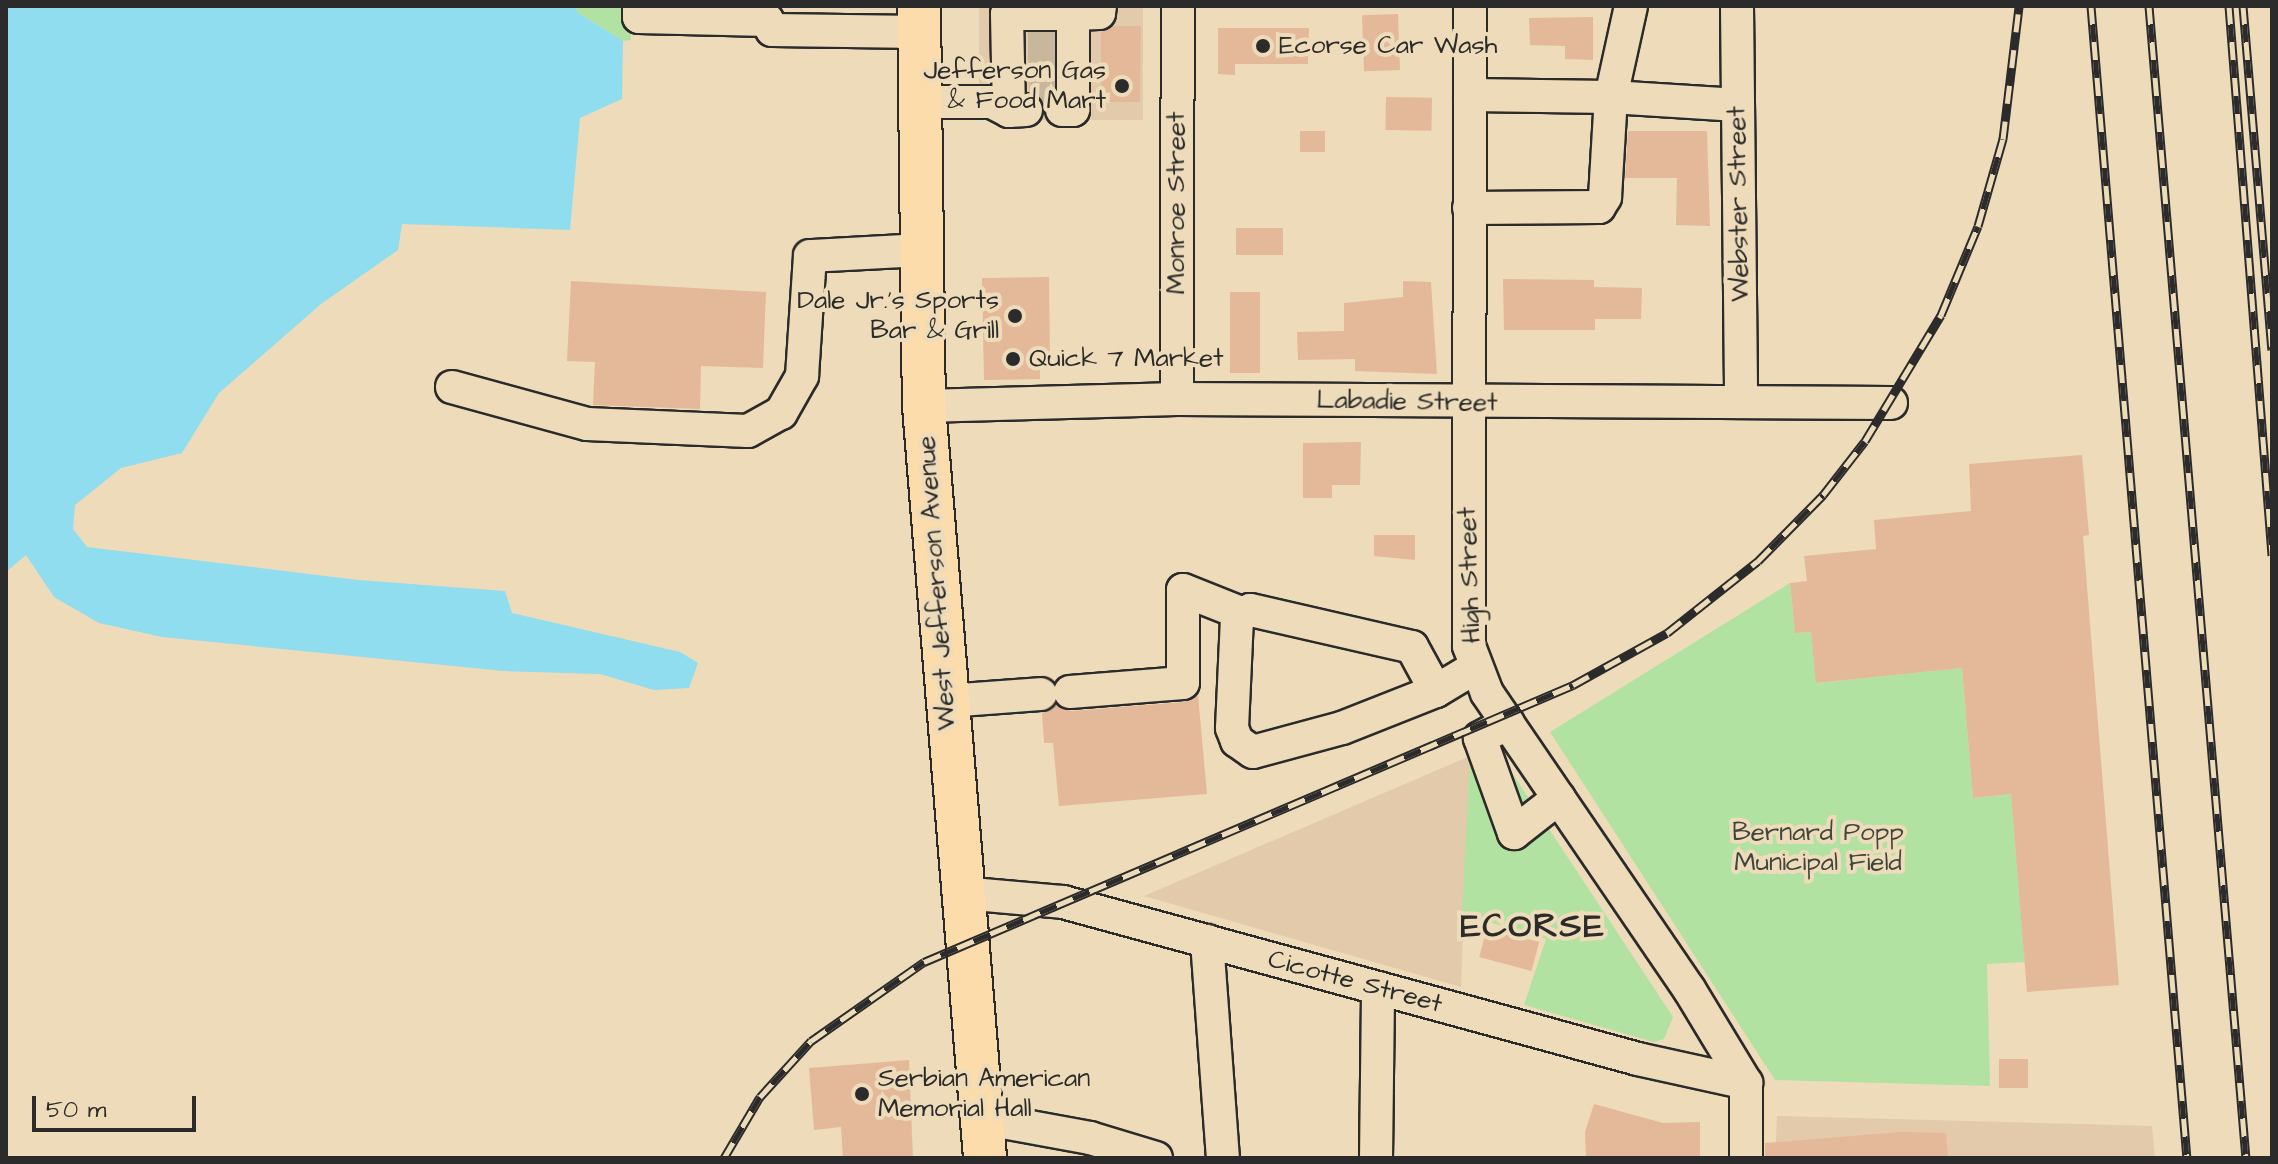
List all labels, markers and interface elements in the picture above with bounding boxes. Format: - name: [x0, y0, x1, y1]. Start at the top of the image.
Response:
- place label: Ecorse Car Wash: [1279, 30, 1497, 62]
- marker: Ecorse Car Wash: [1254, 37, 1272, 55]
- place label: Jefferson Gas & Food Mart: [924, 55, 1106, 116]
- marker: Jefferson Gas & Food Mart: [1113, 77, 1131, 95]
- street label: Webster Street: [1722, 106, 1756, 302]
- street label: Monroe Street: [1161, 112, 1193, 294]
- place label: Dale Jr.'s Sports Bar & Grill: [797, 285, 999, 346]
- marker: Dale Jr.'s Sports Bar & Grill: [1006, 307, 1024, 325]
- place label: Quick 7 Market: [1029, 343, 1224, 375]
- marker: Quick 7 Market: [1004, 350, 1022, 368]
- street label: Labadie Street: [1316, 385, 1498, 419]
- street label: West Jefferson Avenue: [911, 435, 963, 731]
- street label: High Street: [1452, 506, 1488, 644]
- park label: Bernard Popp Municipal Field: [1732, 817, 1904, 878]
- district label: ECORSE: [1460, 907, 1606, 947]
- street label: Cicotte Street: [1264, 944, 1446, 1020]
- place label: Serbian American Memorial Hall: [878, 1063, 1090, 1124]
- scale bar: [36, 1080, 200, 1130]
- marker: Serbian American Memorial Hall: [853, 1085, 871, 1103]
- text: 50 m: [46, 1093, 106, 1127]

